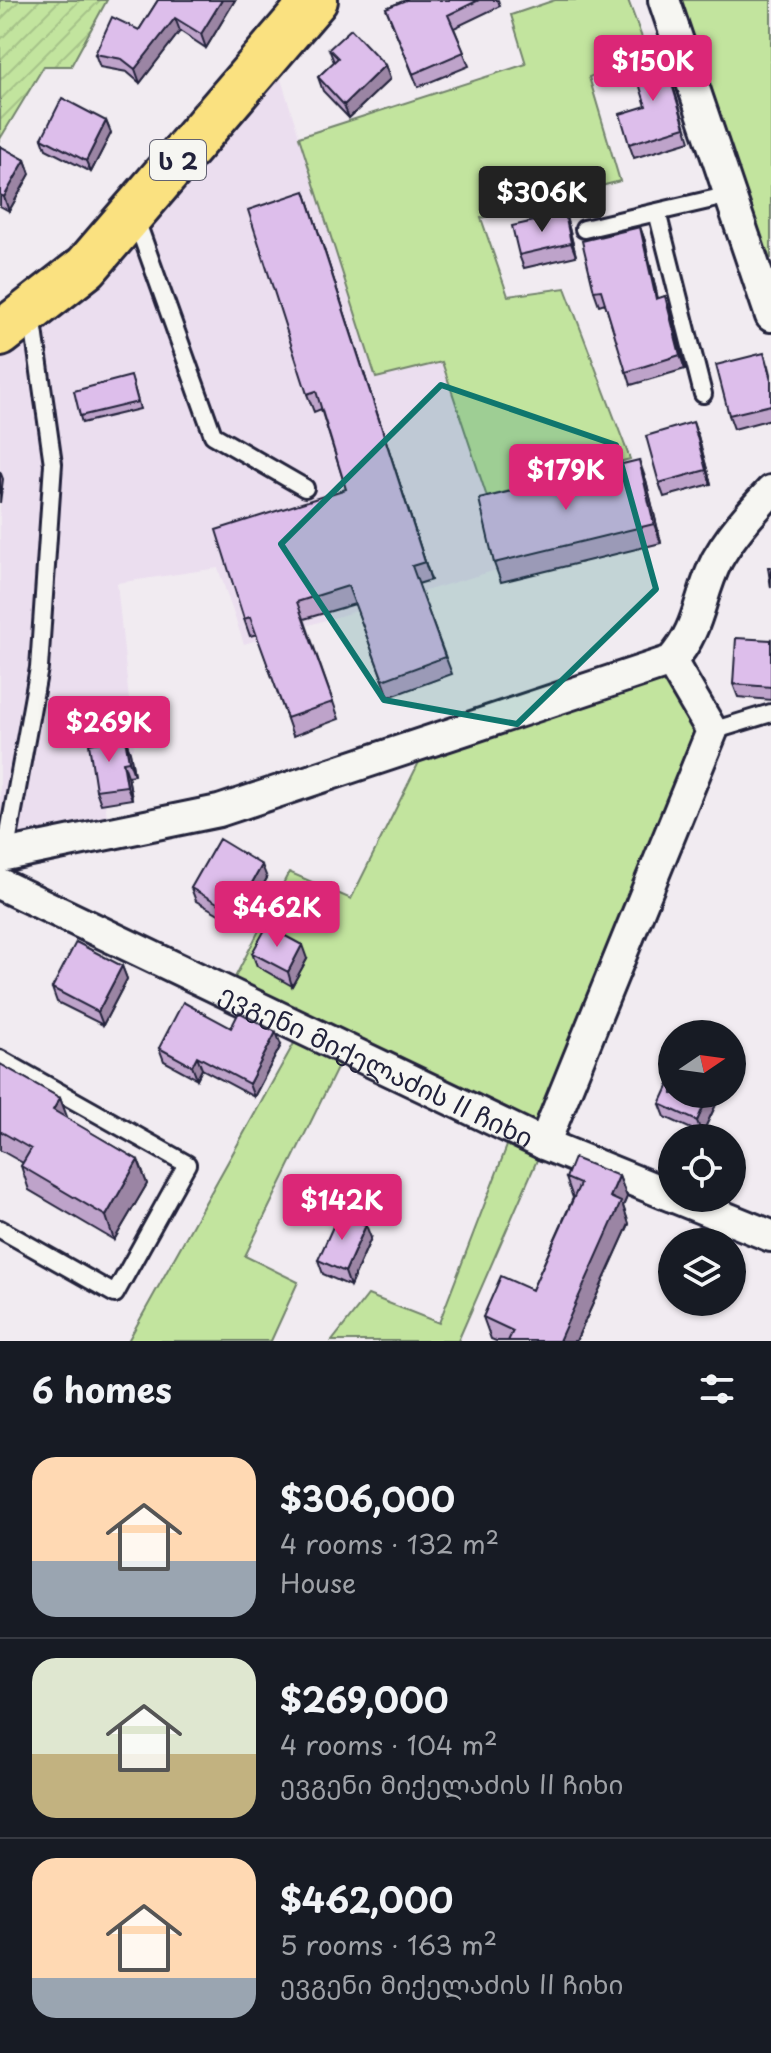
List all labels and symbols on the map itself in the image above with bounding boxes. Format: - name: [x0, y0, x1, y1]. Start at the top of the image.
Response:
- pin: $150K: [597, 35, 709, 103]
- road number: ს 2: [150, 140, 206, 180]
- pin: $306K: [486, 166, 598, 234]
- pin: $179K: [510, 444, 622, 512]
- pin: $269K: [53, 696, 165, 764]
- pin: $462K: [221, 881, 333, 949]
- street label: ევგენი მიქელაძის II ჩიხი: [214, 973, 541, 1156]
- north arrow: [658, 1020, 746, 1108]
- pin: $142K: [286, 1174, 398, 1242]

